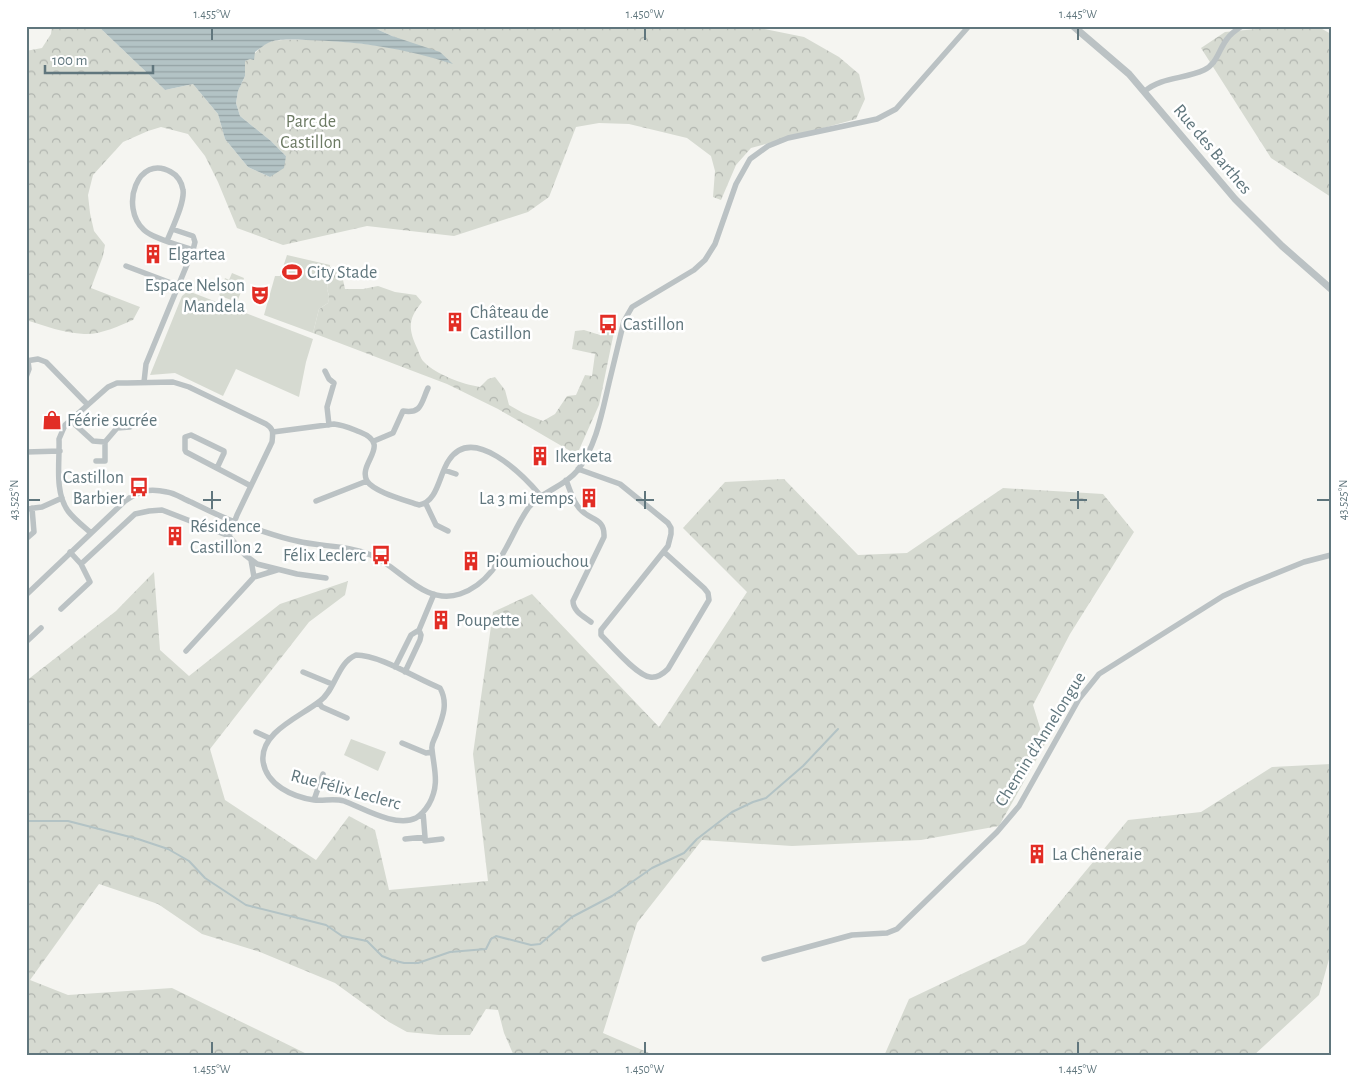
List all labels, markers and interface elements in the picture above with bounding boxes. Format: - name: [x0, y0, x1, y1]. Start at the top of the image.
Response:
- text: 1.455°W: [193, 8, 231, 20]
- text: 1.450°W: [626, 8, 664, 20]
- text: 1.445°W: [1059, 8, 1097, 20]
- scale bar: [45, 42, 152, 74]
- text: 100 m: [52, 53, 87, 68]
- street label: Rue des Barthes: [1170, 101, 1255, 198]
- park label: Parc de Castillon: [280, 113, 342, 152]
- building icon: Elgartea: [142, 243, 164, 265]
- place label: Elgartea: [168, 246, 226, 264]
- sports icon: City Stade: [281, 261, 303, 283]
- place label: City Stade: [307, 264, 377, 282]
- place label: Espace Nelson Mandela: [145, 277, 245, 316]
- theatre icon: Espace Nelson Mandela: [249, 284, 271, 306]
- place label: Château de Castillon: [470, 304, 549, 343]
- building icon: Château de Castillon: [444, 311, 466, 333]
- bus stop icon: Castillon: [597, 313, 619, 335]
- place label: Castillon: [623, 316, 684, 334]
- shop icon: Féérie sucrée: [41, 409, 63, 431]
- place label: Féérie sucrée: [67, 412, 157, 430]
- building icon: Ikerketa: [529, 445, 551, 467]
- place label: Ikerketa: [555, 448, 612, 466]
- place label: Castillon Barbier: [63, 469, 124, 508]
- bus stop icon: Castillon Barbier: [128, 476, 150, 498]
- text: 43.525°N: [8, 480, 20, 520]
- text: 43.525°N: [1337, 480, 1349, 520]
- building icon: La 3 mi temps: [578, 487, 600, 509]
- place label: La 3 mi temps: [479, 490, 574, 508]
- place label: Résidence Castillon 2: [190, 518, 262, 557]
- building icon: Résidence Castillon 2: [164, 525, 186, 547]
- bus stop icon: Félix Leclerc: [370, 544, 392, 566]
- place label: Félix Leclerc: [283, 547, 366, 565]
- building icon: Pioumiouchou: [460, 550, 482, 572]
- place label: Pioumiouchou: [486, 553, 589, 571]
- building icon: Poupette: [430, 609, 452, 631]
- place label: Poupette: [456, 612, 520, 630]
- street label: Chemin d’Annelongue: [992, 669, 1090, 810]
- street label: Rue Félix Leclerc: [289, 767, 403, 813]
- building icon: La Chêneraie: [1026, 843, 1048, 865]
- place label: La Chêneraie: [1052, 846, 1142, 864]
- text: 1.455°W: [193, 1063, 231, 1075]
- text: 1.450°W: [626, 1063, 664, 1075]
- text: 1.445°W: [1059, 1063, 1097, 1075]

